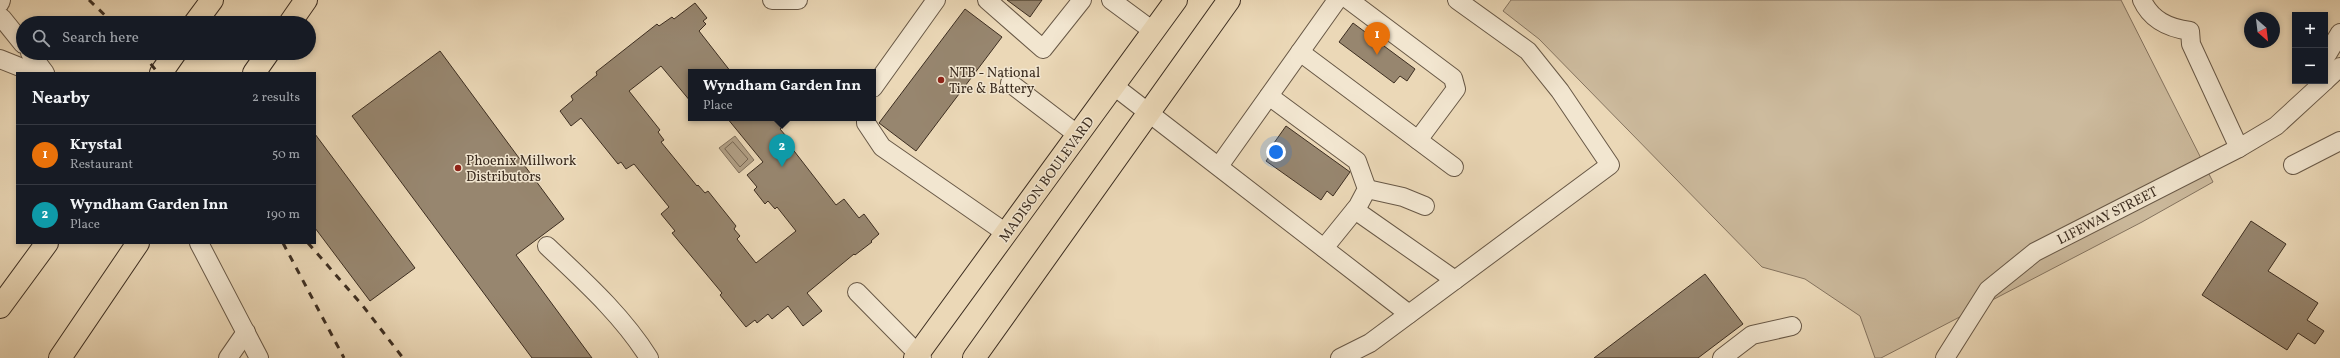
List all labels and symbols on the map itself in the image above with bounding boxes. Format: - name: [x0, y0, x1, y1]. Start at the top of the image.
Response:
- north arrow: [2244, 12, 2280, 48]
- pin: 1: [1364, 22, 1390, 55]
- place label: NTB - National Tire & Battery: [949, 64, 1040, 99]
- marker: NTB - National Tire & Battery: [936, 75, 946, 85]
- street label: MADISON BOULEVARD: [995, 113, 1099, 247]
- pin: 2: [769, 134, 795, 167]
- your location: [1266, 142, 1286, 162]
- place label: Phoenix Millwork Distributors: [466, 152, 577, 187]
- marker: Phoenix Millwork Distributors: [453, 163, 463, 173]
- street label: LIFEWAY STREET: [2054, 183, 2161, 250]

